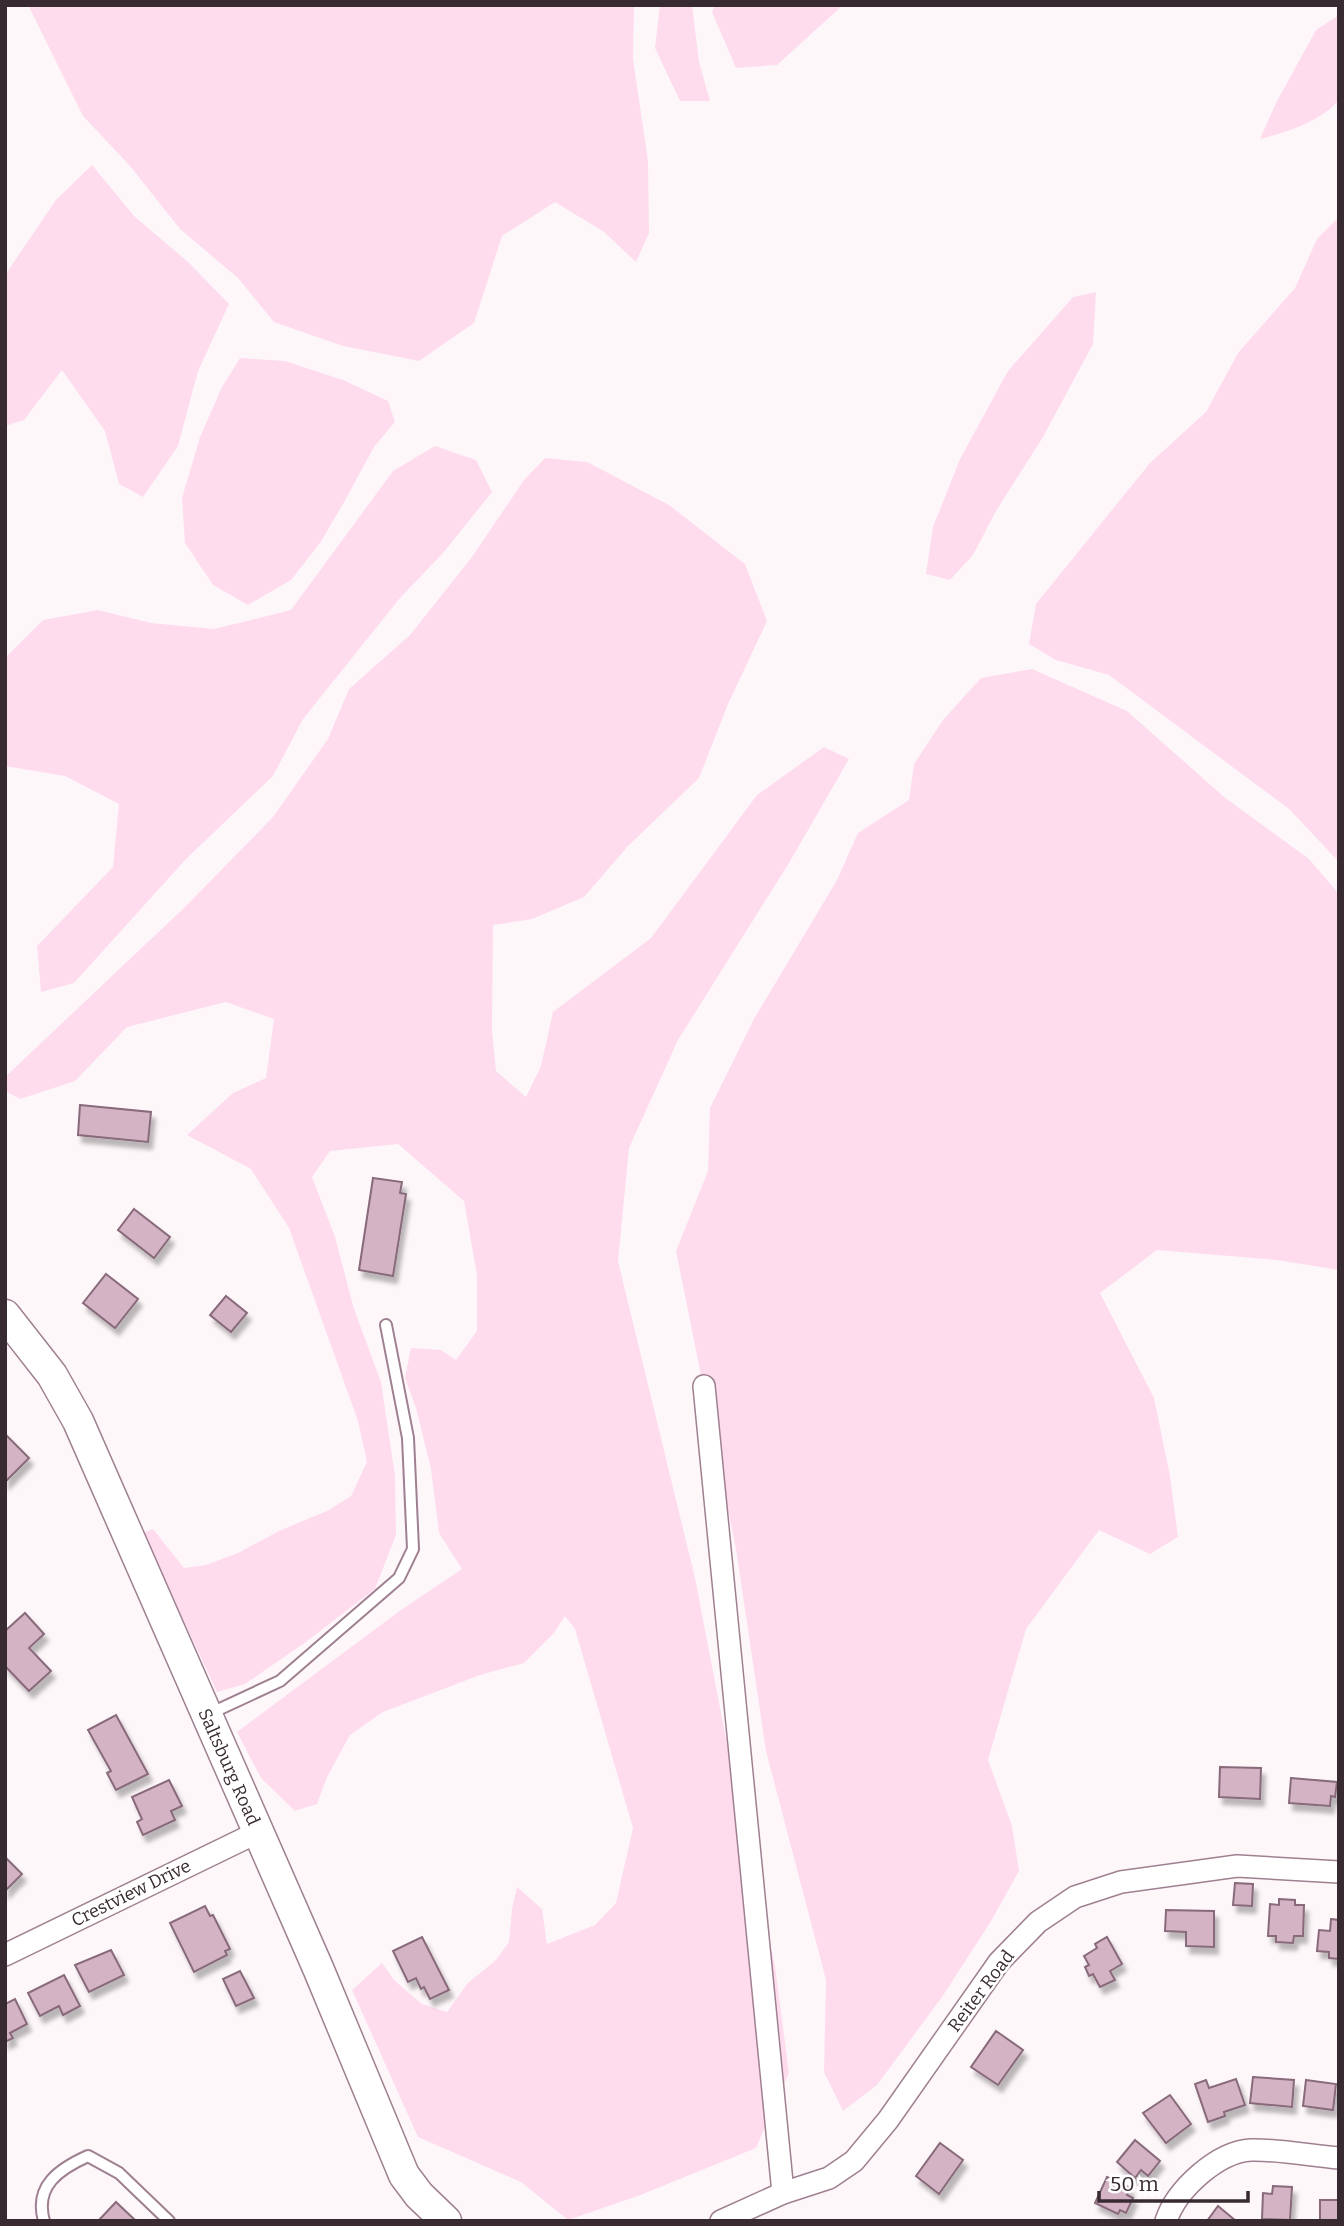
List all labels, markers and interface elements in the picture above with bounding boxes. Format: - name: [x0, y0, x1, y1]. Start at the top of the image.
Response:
- street label: Saltsburg Road: [193, 1705, 265, 1829]
- street label: Crestview Drive: [68, 1855, 194, 1931]
- street label: Reiter Road: [943, 1946, 1019, 2036]
- scale bar: [1099, 2160, 1248, 2204]
- text: 50 m: [1110, 2171, 1159, 2197]

